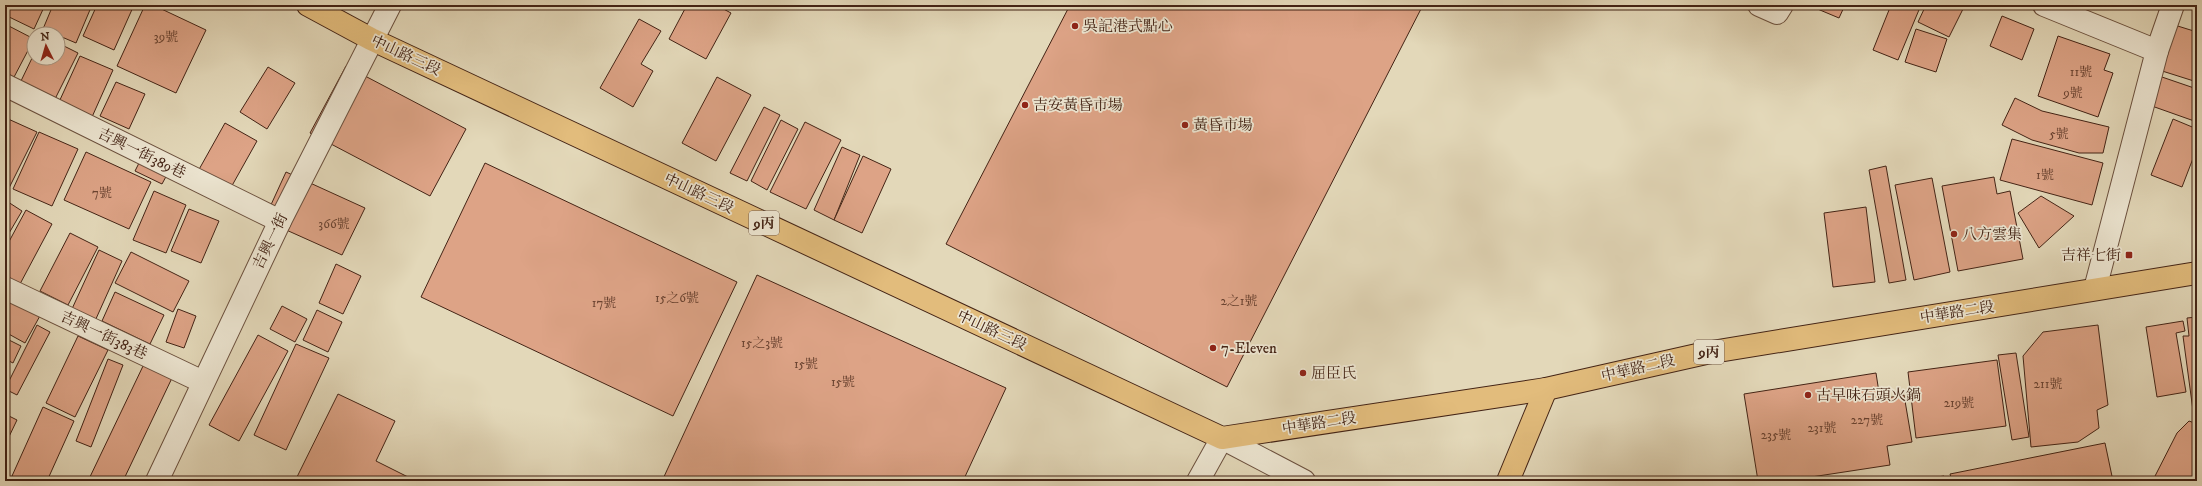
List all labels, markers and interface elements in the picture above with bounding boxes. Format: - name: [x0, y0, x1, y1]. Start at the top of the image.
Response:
- place label: 吳記港式點心: [1083, 17, 1173, 36]
- marker: 吳記港式點心: [1070, 21, 1080, 31]
- north arrow: [26, 26, 66, 66]
- house number: 39號: [154, 29, 178, 45]
- text: N: [40, 30, 50, 44]
- street label: 中山路三段: [368, 31, 444, 80]
- house number: 11號: [2070, 64, 2092, 80]
- house number: 9號: [2062, 85, 2083, 101]
- place label: 吉安黃昏市場: [1033, 96, 1123, 115]
- marker: 吉安黃昏市場: [1020, 100, 1030, 110]
- place label: 黃昏市場: [1193, 116, 1253, 135]
- marker: 黃昏市場: [1180, 120, 1190, 130]
- street label: 吉興一街389巷: [95, 124, 189, 183]
- house number: 5號: [2049, 126, 2069, 142]
- house number: 1號: [2036, 167, 2054, 183]
- street label: 中山路三段: [661, 169, 737, 218]
- house number: 7號: [92, 185, 112, 201]
- street label: 吉興一街: [249, 210, 292, 272]
- road number: 9丙: [749, 211, 779, 235]
- house number: 366號: [318, 216, 350, 232]
- place label: 八方雲集: [1962, 225, 2022, 244]
- marker: 八方雲集: [1949, 229, 1959, 239]
- place label: 吉祥七街: [2061, 246, 2121, 265]
- marker: 吉祥七街: [2124, 250, 2134, 260]
- house number: 15之6號: [655, 290, 699, 306]
- house number: 2之1號: [1220, 293, 1258, 309]
- house number: 17號: [592, 295, 616, 311]
- street label: 中華路二段: [1919, 297, 1996, 328]
- street label: 中山路三段: [954, 306, 1030, 355]
- street label: 吉興一街383巷: [57, 307, 150, 364]
- house number: 15之3號: [741, 335, 783, 351]
- place label: 7-Eleven: [1221, 339, 1277, 358]
- road number: 9丙: [1694, 340, 1724, 364]
- marker: 7-Eleven: [1208, 343, 1218, 353]
- street label: 中華路二段: [1599, 351, 1677, 386]
- house number: 15號: [794, 356, 818, 372]
- place label: 屈臣氏: [1311, 364, 1356, 383]
- marker: 屈臣氏: [1298, 368, 1308, 378]
- house number: 15號: [831, 374, 855, 390]
- house number: 211號: [2034, 376, 2062, 392]
- place label: 古早味石頭火鍋: [1816, 386, 1921, 405]
- marker: 古早味石頭火鍋: [1803, 390, 1813, 400]
- house number: 219號: [1944, 395, 1974, 411]
- street label: 中華路二段: [1281, 408, 1358, 439]
- house number: 227號: [1851, 412, 1883, 428]
- house number: 231號: [1807, 420, 1837, 436]
- house number: 235號: [1761, 427, 1791, 443]

